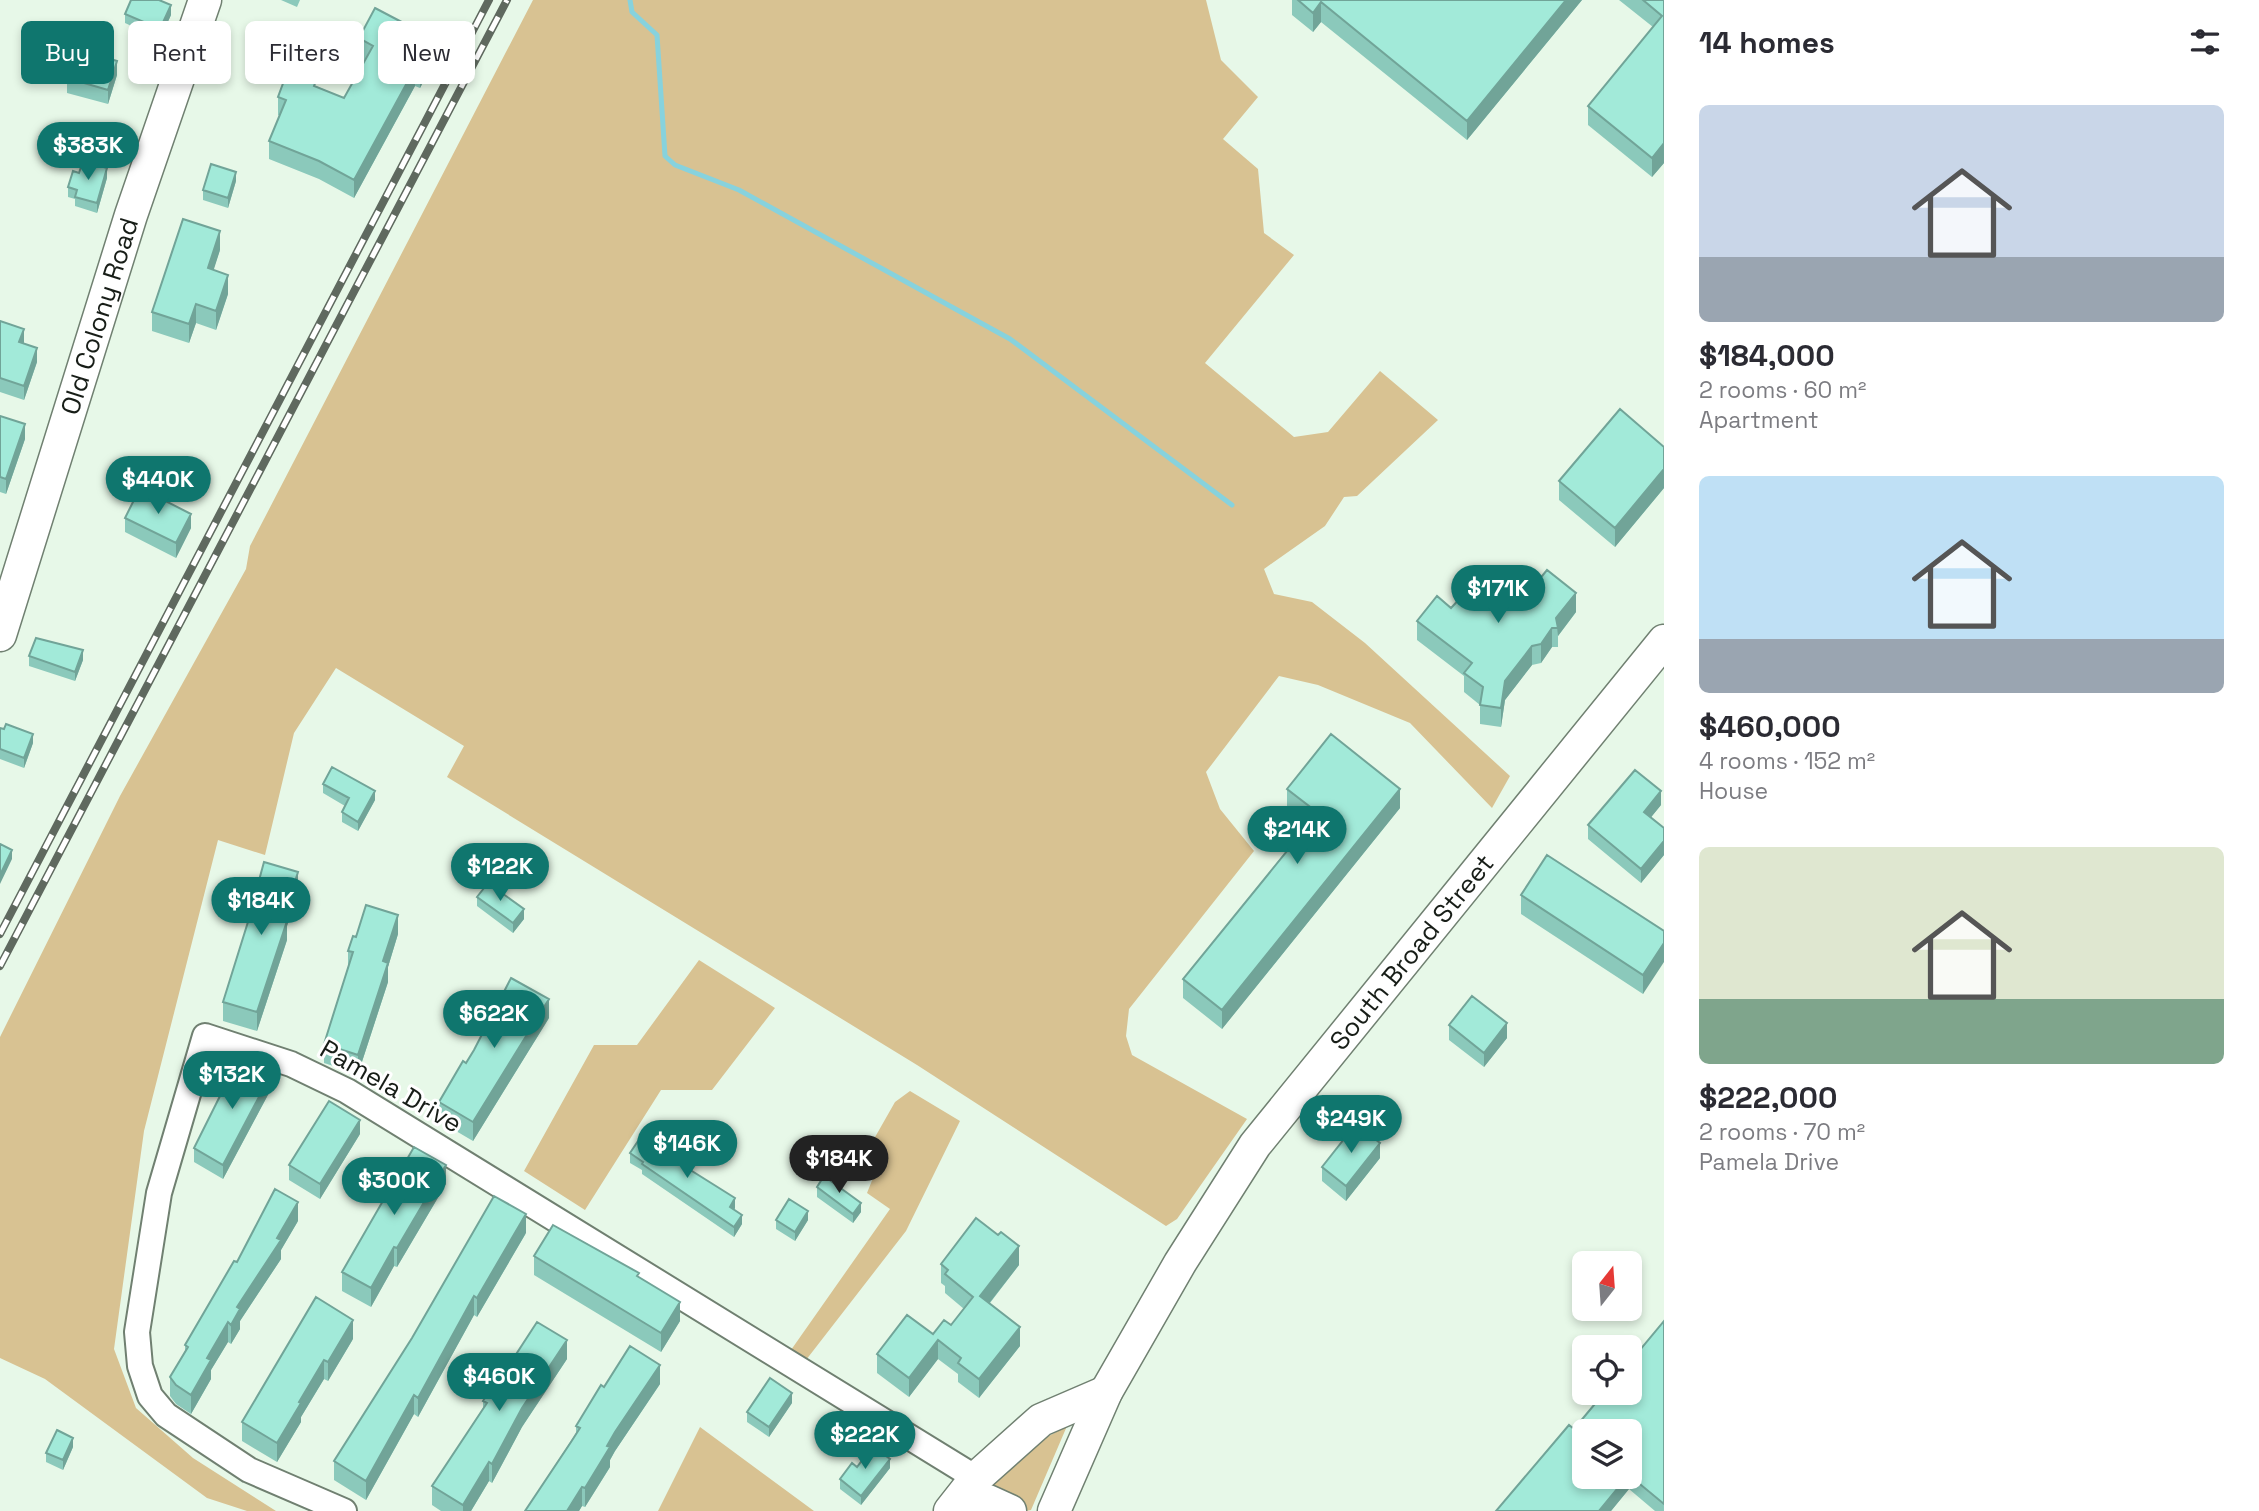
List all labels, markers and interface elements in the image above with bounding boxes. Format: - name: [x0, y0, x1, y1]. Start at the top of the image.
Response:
- chip: Buy: [21, 21, 114, 84]
- chip: Rent: [128, 21, 231, 84]
- chip: Filters: [245, 21, 364, 84]
- chip: New: [378, 21, 475, 84]
- text: 14 homes: [1699, 23, 1835, 62]
- icon: filters: [2186, 23, 2224, 61]
- pin: $383K: [39, 122, 137, 182]
- text: $383K: [53, 130, 123, 160]
- icon: home: [1899, 150, 2025, 276]
- street label: Old Colony Road: [53, 213, 146, 419]
- text: $184,000: [1699, 336, 1835, 375]
- text: 2 rooms · 60 m²: [1699, 375, 1866, 405]
- text: Apartment: [1699, 405, 1819, 435]
- pin: $440K: [109, 456, 207, 516]
- text: $440K: [122, 464, 194, 494]
- icon: home: [1899, 521, 2025, 647]
- pin: $171K: [1449, 566, 1547, 625]
- text: $171K: [1467, 573, 1529, 603]
- text: $460,000: [1699, 707, 1841, 746]
- text: 4 rooms · 152 m²: [1699, 746, 1875, 776]
- text: House: [1699, 776, 1768, 806]
- pin: $214K: [1248, 806, 1346, 866]
- text: $214K: [1263, 814, 1331, 844]
- pin: $122K: [451, 844, 549, 903]
- street label: South Broad Street: [1322, 847, 1501, 1057]
- text: $122K: [467, 851, 533, 881]
- pin: $184K: [212, 878, 310, 937]
- text: $184K: [227, 885, 295, 915]
- icon: home: [1899, 892, 2025, 1018]
- pin: $622K: [445, 990, 543, 1050]
- text: $622K: [459, 998, 529, 1028]
- street label: Pamela Drive: [314, 1032, 468, 1140]
- pin: $132K: [183, 1052, 281, 1111]
- text: $132K: [199, 1059, 265, 1089]
- text: $222,000: [1699, 1078, 1837, 1117]
- pin: $249K: [1302, 1096, 1400, 1155]
- text: $249K: [1316, 1103, 1386, 1133]
- text: 2 rooms · 70 m²: [1699, 1117, 1865, 1147]
- pin: $146K: [638, 1120, 736, 1180]
- text: $146K: [653, 1128, 721, 1158]
- pin: $184K: [790, 1136, 888, 1195]
- text: $184K: [805, 1143, 873, 1173]
- text: Pamela Drive: [1699, 1147, 1839, 1177]
- pin: $300K: [345, 1158, 443, 1217]
- text: $300K: [358, 1165, 430, 1195]
- north arrow: [1572, 1251, 1642, 1321]
- map controls: [1572, 1251, 1642, 1489]
- button: locate: [1572, 1335, 1642, 1405]
- pin: $460K: [450, 1354, 548, 1413]
- text: $460K: [463, 1361, 535, 1391]
- pin: $222K: [816, 1412, 914, 1471]
- text: $222K: [830, 1419, 900, 1449]
- button: layers: [1572, 1419, 1642, 1489]

